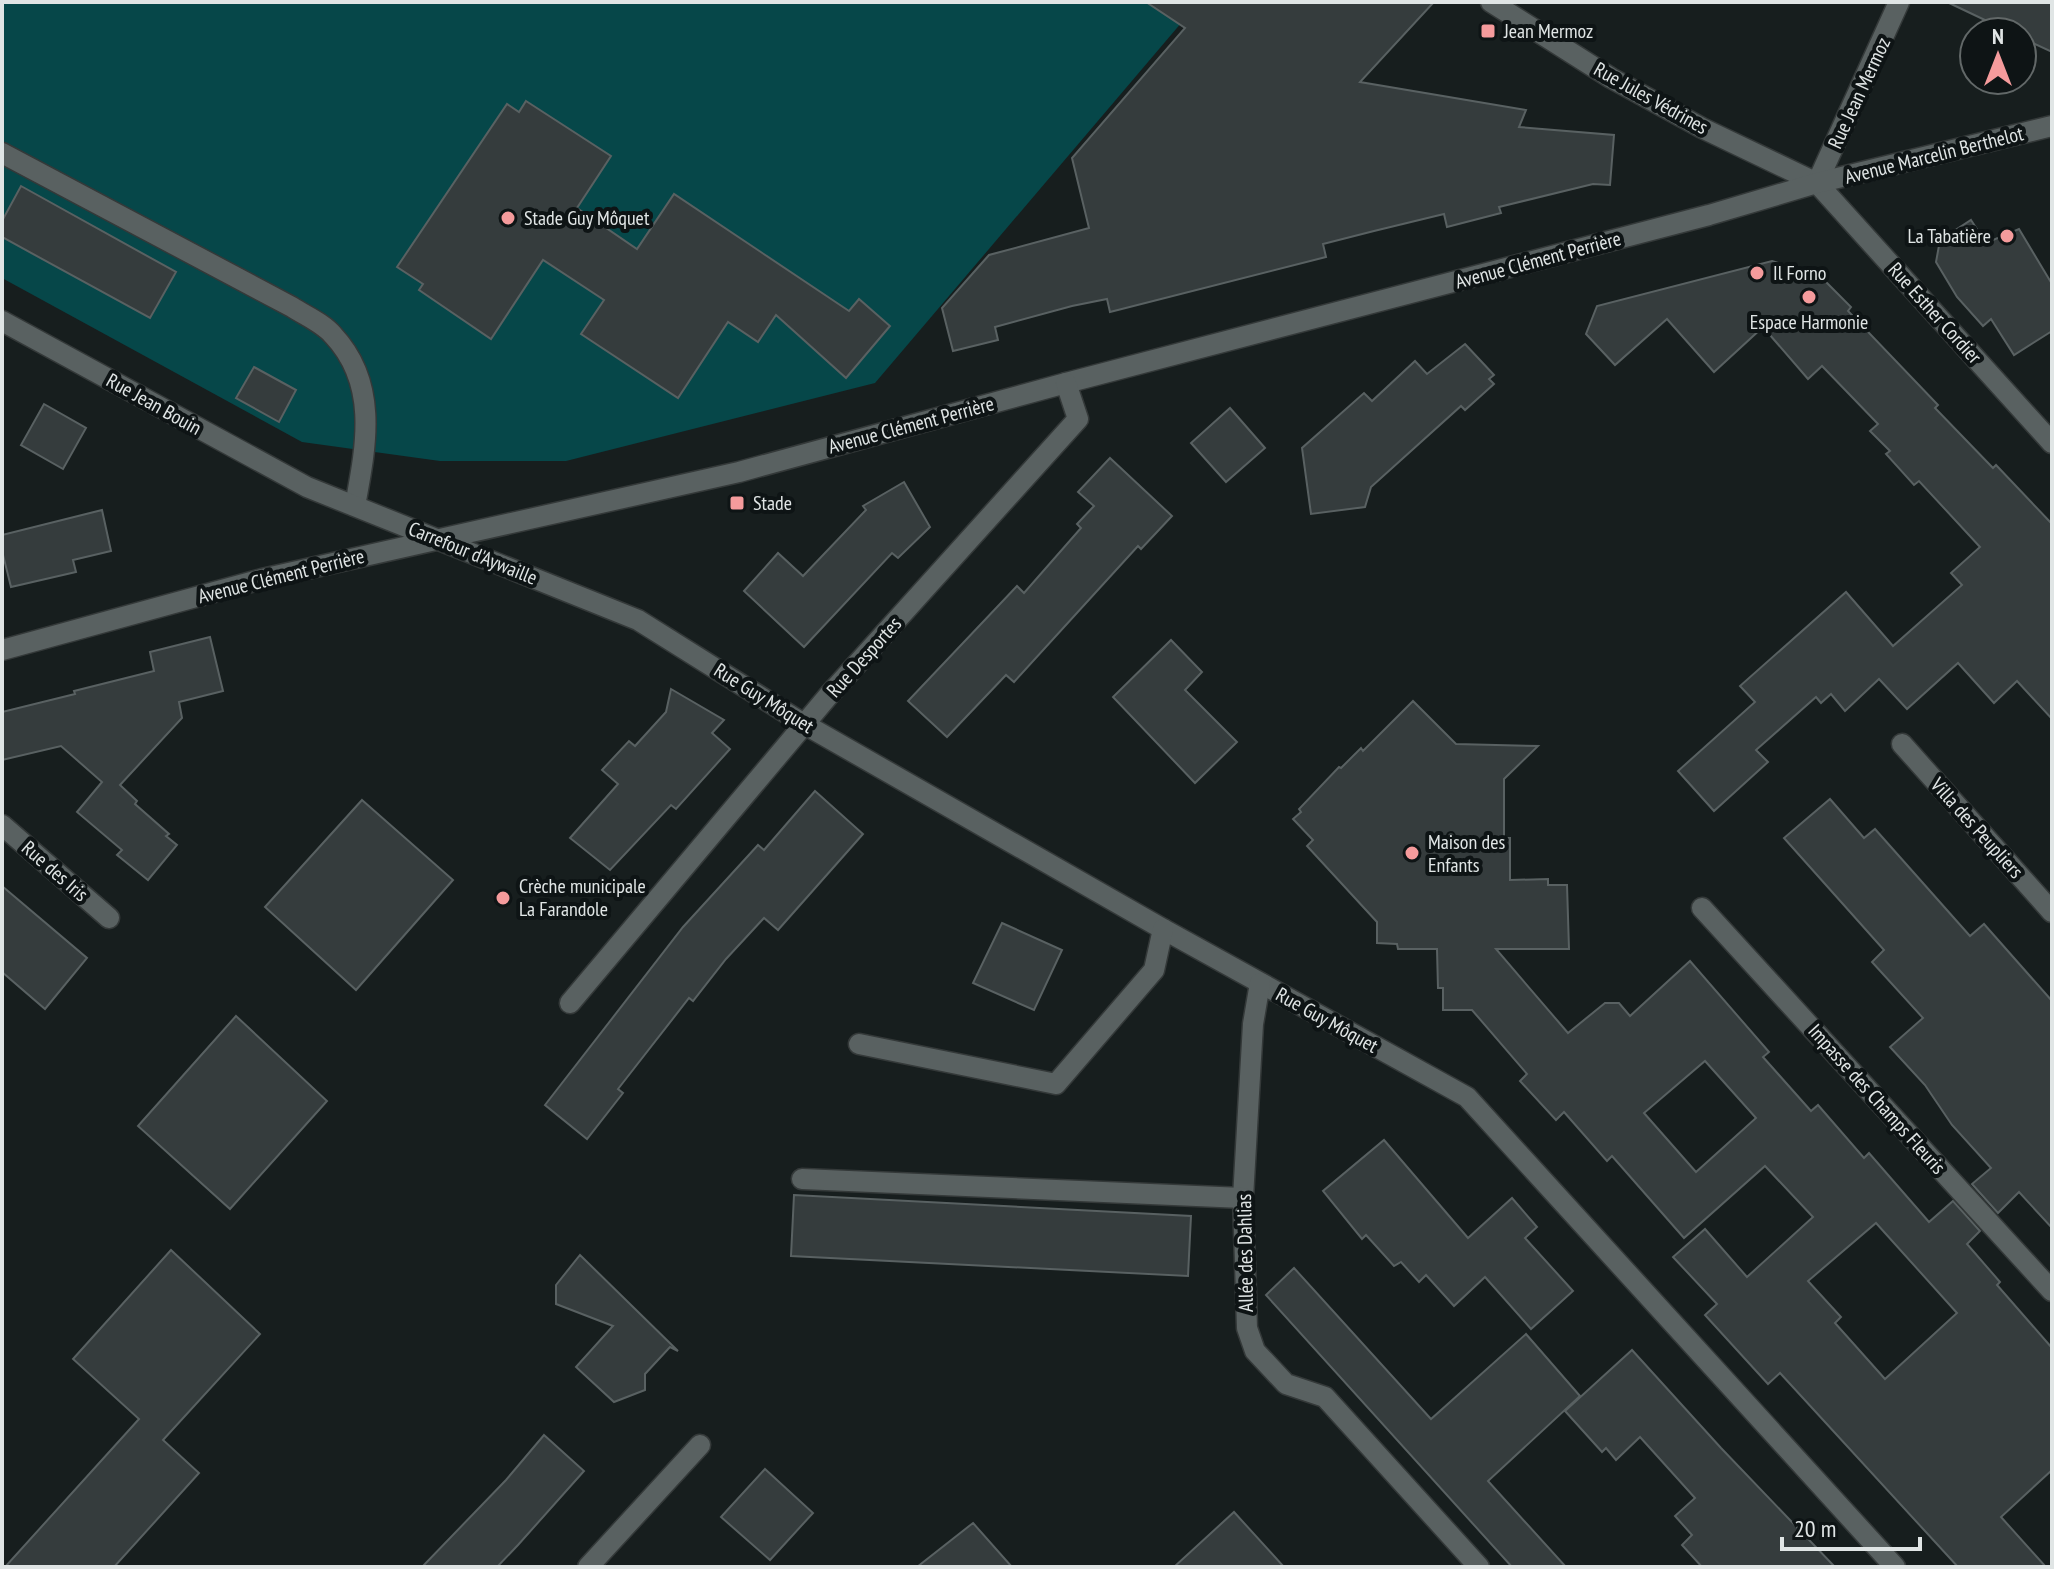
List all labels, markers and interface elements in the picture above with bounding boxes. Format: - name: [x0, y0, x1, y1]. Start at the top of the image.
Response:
- north arrow: [1958, 16, 2038, 96]
- place label: Jean Mermoz: [1503, 18, 1593, 44]
- marker: Jean Mermoz: [1479, 22, 1497, 40]
- text: N: [1992, 22, 2004, 50]
- street label: Rue Jean Mermoz: [1822, 33, 1896, 153]
- street label: Rue Jules Védrines: [1589, 56, 1713, 140]
- street label: Avenue Marcelin Berthelot: [1842, 120, 2026, 190]
- place label: Stade Guy Môquet: [524, 205, 650, 231]
- marker: Stade Guy Môquet: [499, 209, 517, 227]
- place label: La Tabatière: [1908, 223, 1991, 249]
- street label: Avenue Clément Perrière: [1452, 225, 1624, 295]
- marker: La Tabatière: [1998, 227, 2016, 245]
- street label: Rue Esther Cordier: [1883, 257, 1988, 370]
- place label: Il Forno: [1773, 260, 1826, 286]
- marker: Il Forno: [1748, 264, 1766, 282]
- marker: Espace Harmonie: [1800, 288, 1818, 306]
- place label: Espace Harmonie: [1750, 309, 1868, 335]
- street label: Rue Jean Bouin: [102, 367, 206, 441]
- street label: Avenue Clément Perrière: [825, 390, 997, 460]
- place label: Stade: [753, 490, 792, 516]
- marker: Stade: [728, 494, 746, 512]
- street label: Carrefour d'Aywaille: [405, 515, 541, 591]
- street label: Avenue Clément Perrière: [195, 543, 367, 609]
- street label: Rue Desportes: [821, 611, 907, 703]
- street label: Rue Guy Môquet: [709, 657, 819, 739]
- street label: Villa des Peupliers: [1924, 771, 2029, 884]
- place label: Maison des Enfants: [1428, 829, 1505, 878]
- street label: Rue des Iris: [16, 835, 94, 907]
- marker: Maison des Enfants: [1403, 844, 1421, 862]
- place label: Crèche municipale La Farandole: [519, 873, 646, 922]
- marker: Crèche municipale La Farandole: [494, 889, 512, 907]
- street label: Rue Guy Môquet: [1271, 981, 1383, 1059]
- street label: Impasse des Champs Fleuris: [1803, 1018, 1952, 1180]
- street label: Allée des Dahlias: [1231, 1193, 1259, 1312]
- scale bar: [1782, 1501, 1920, 1551]
- text: 20 m: [1794, 1513, 1836, 1544]

